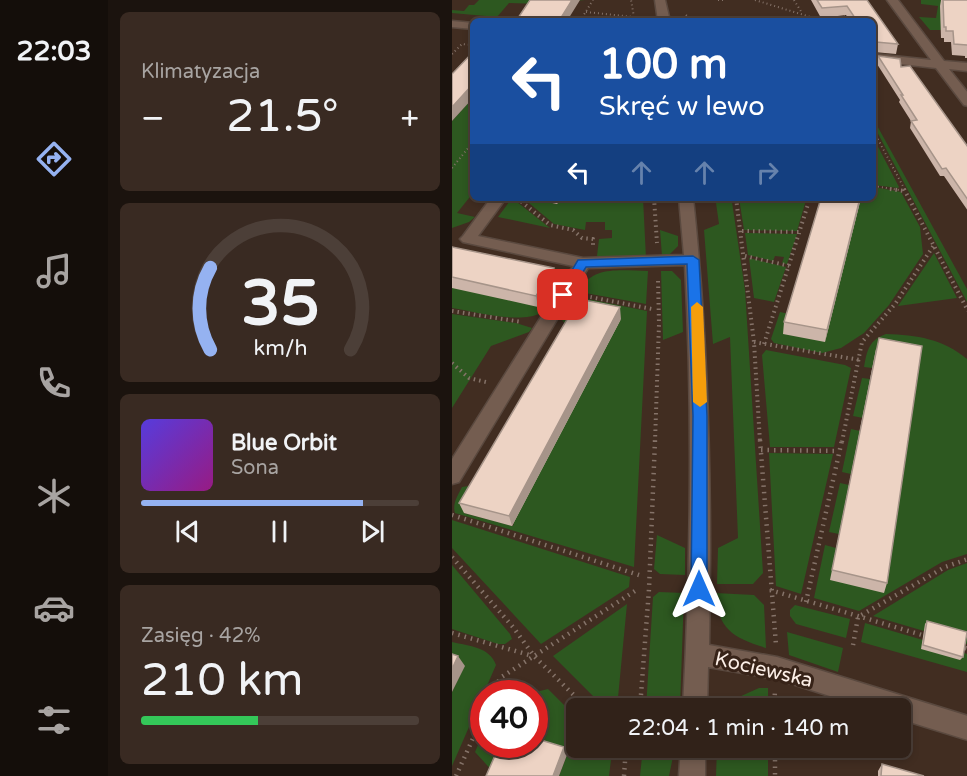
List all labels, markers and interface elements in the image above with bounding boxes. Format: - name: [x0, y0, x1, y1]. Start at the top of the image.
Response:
- text: 22:03: [17, 35, 91, 68]
- text: 100 m: [599, 39, 728, 90]
- icon: left: [500, 42, 578, 120]
- text: Klimatyzacja: [141, 60, 260, 84]
- text: 21.5°: [226, 90, 339, 144]
- text: Skręć w lewo: [599, 90, 765, 123]
- text: −: [141, 99, 165, 138]
- text: +: [400, 99, 419, 138]
- icon: directions: [33, 138, 75, 180]
- icon: left: [562, 156, 595, 189]
- icon: ahead: [625, 156, 658, 189]
- icon: ahead: [688, 156, 721, 189]
- icon: right: [751, 156, 784, 189]
- icon: music: [33, 250, 75, 292]
- text: 35: [241, 267, 319, 342]
- pin: [537, 269, 588, 320]
- icon: arrive: [546, 278, 579, 311]
- text: km/h: [253, 335, 307, 361]
- icon: phone: [33, 362, 75, 404]
- text: Blue Orbit: [231, 430, 337, 456]
- text: Sona: [231, 456, 279, 480]
- icon: climate: [33, 475, 75, 517]
- icon: previous: [171, 515, 204, 548]
- icon: pause: [263, 515, 296, 548]
- icon: next: [356, 515, 389, 548]
- position arrow: [667, 557, 731, 621]
- icon: car: [33, 587, 75, 629]
- text: Zasięg · 42%: [141, 624, 261, 648]
- street label: Kociewska: [712, 647, 815, 693]
- text: 210 km: [141, 654, 303, 708]
- speed limit sign: 40: [470, 680, 548, 758]
- icon: filters: [33, 699, 75, 741]
- text: 22:04 · 1 min · 140 m: [628, 715, 849, 741]

